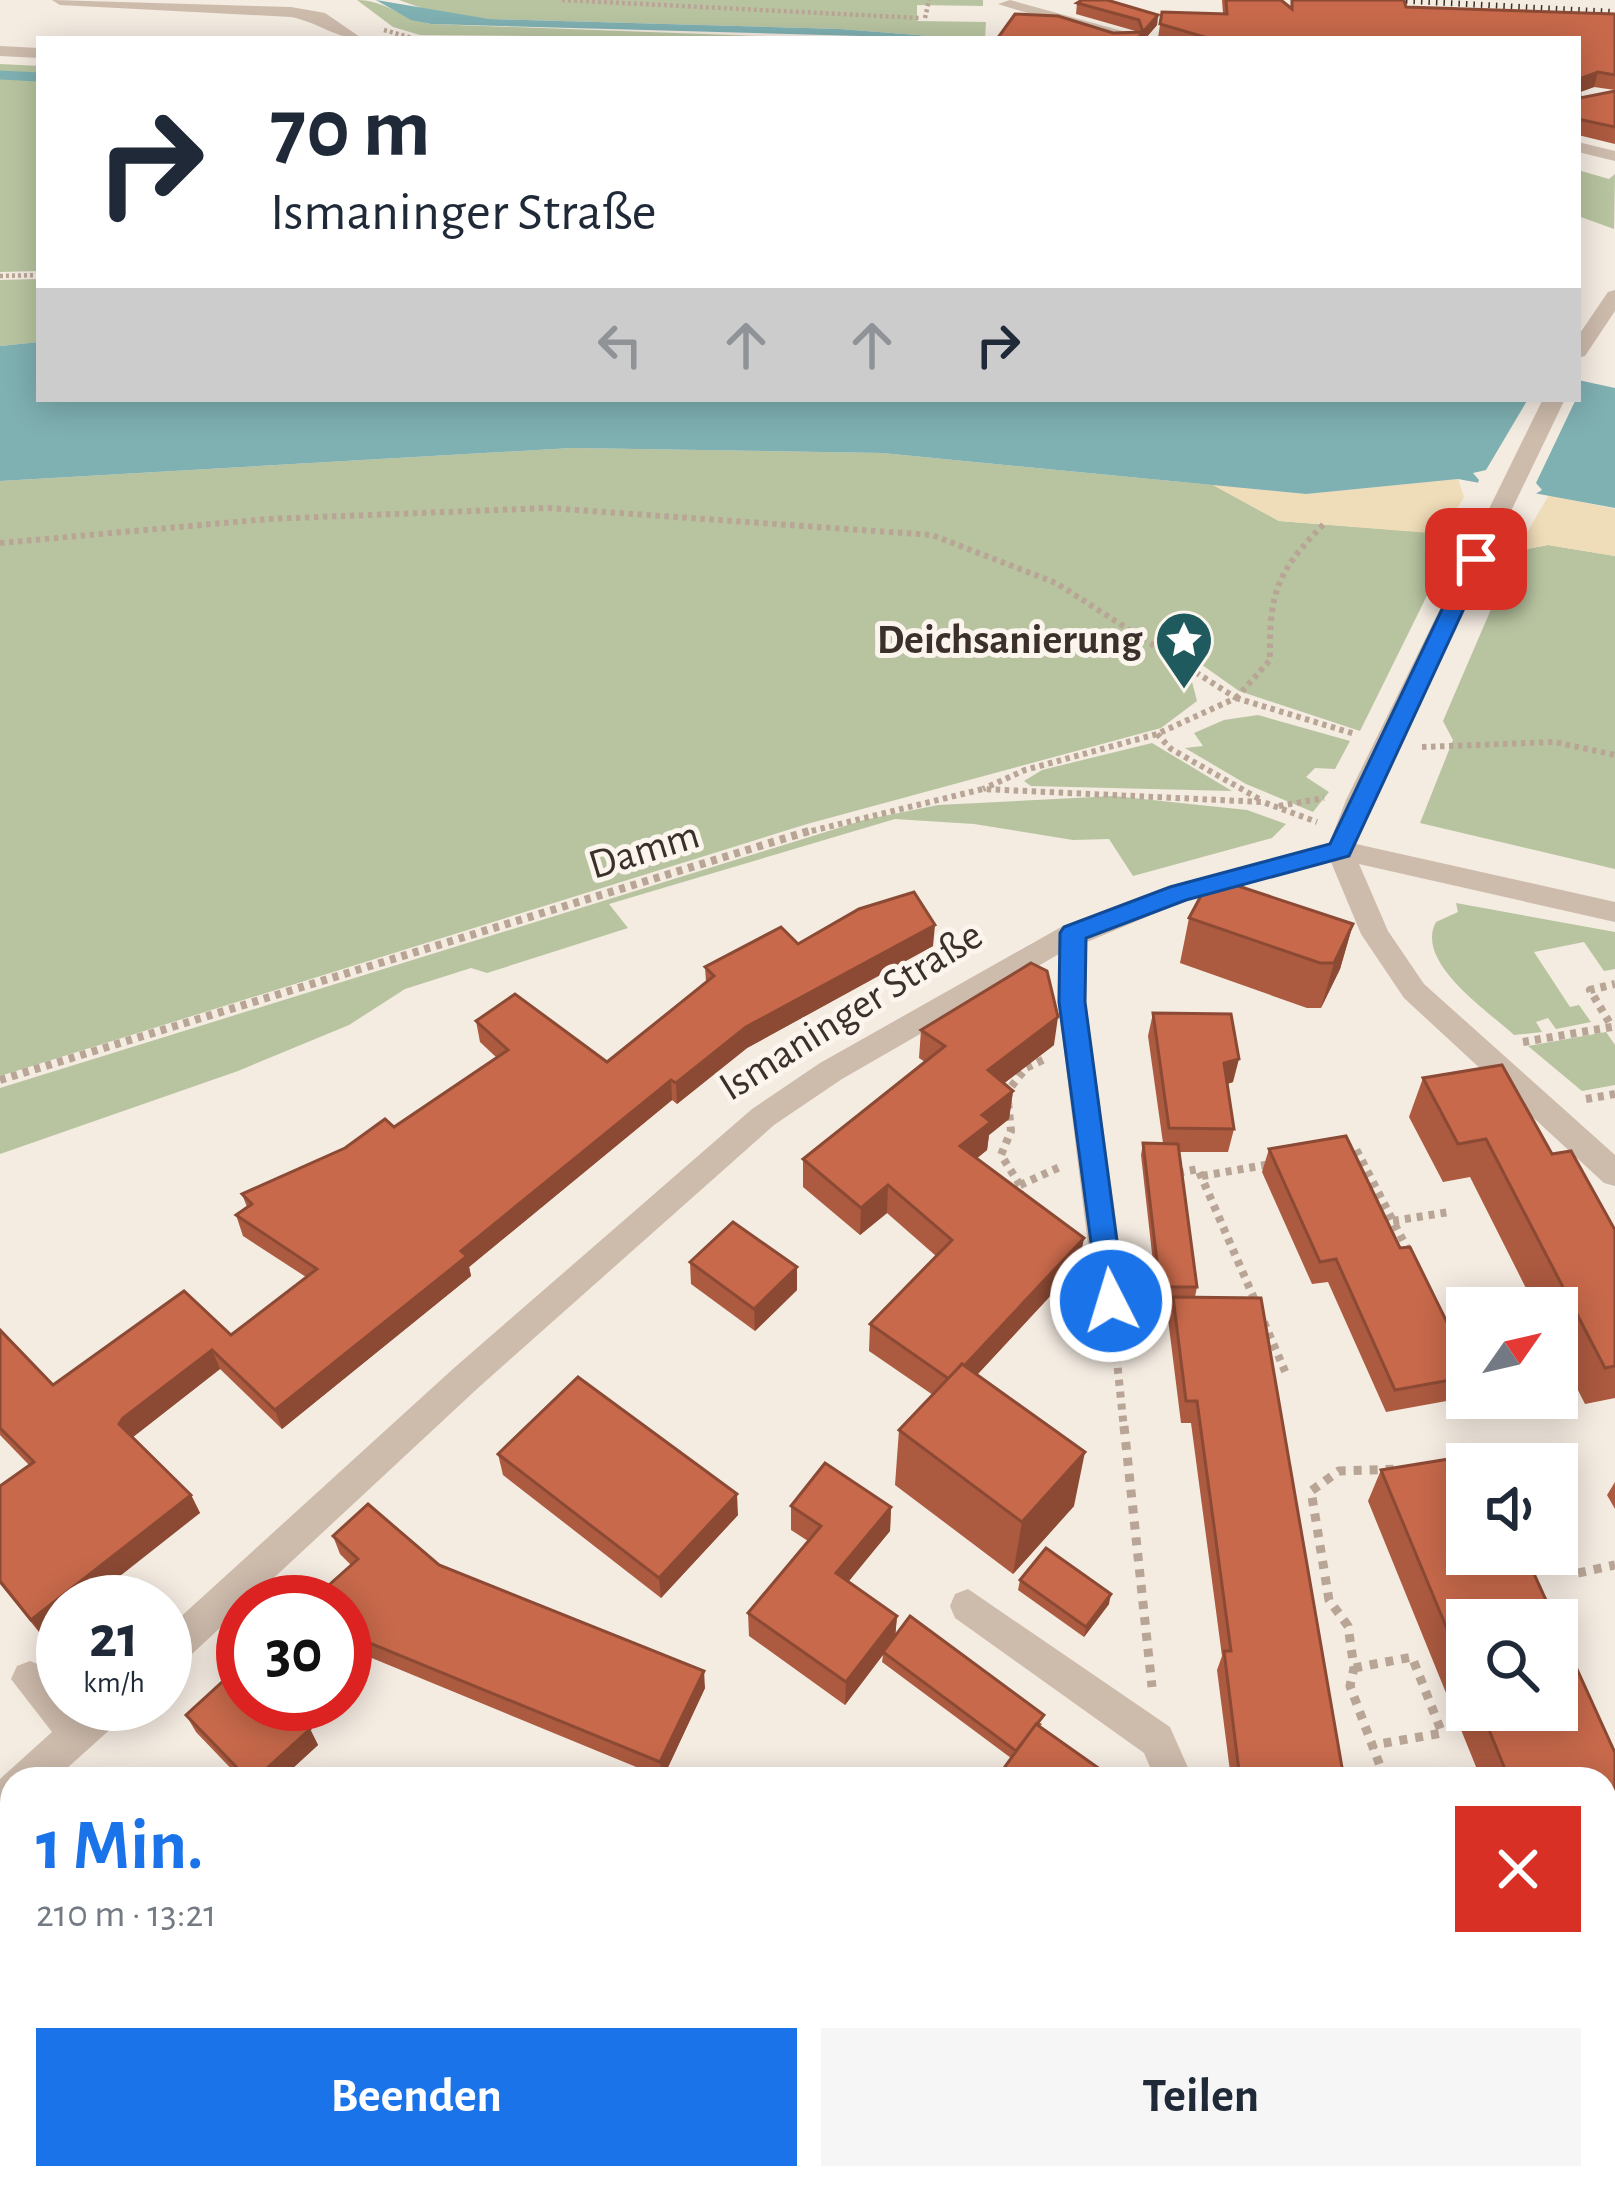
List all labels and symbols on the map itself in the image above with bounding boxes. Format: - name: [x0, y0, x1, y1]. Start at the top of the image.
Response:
- pin: [1425, 508, 1527, 610]
- place icon: Deichsanierung: [1153, 609, 1215, 691]
- place label: Deichsanierung: [877, 619, 1143, 661]
- street label: Damm: [584, 813, 704, 887]
- street label: Ismaninger Straße: [712, 914, 990, 1108]
- position arrow: [1048, 1238, 1174, 1364]
- north arrow: [1446, 1287, 1578, 1419]
- speed limit sign: 30: [216, 1575, 372, 1731]

